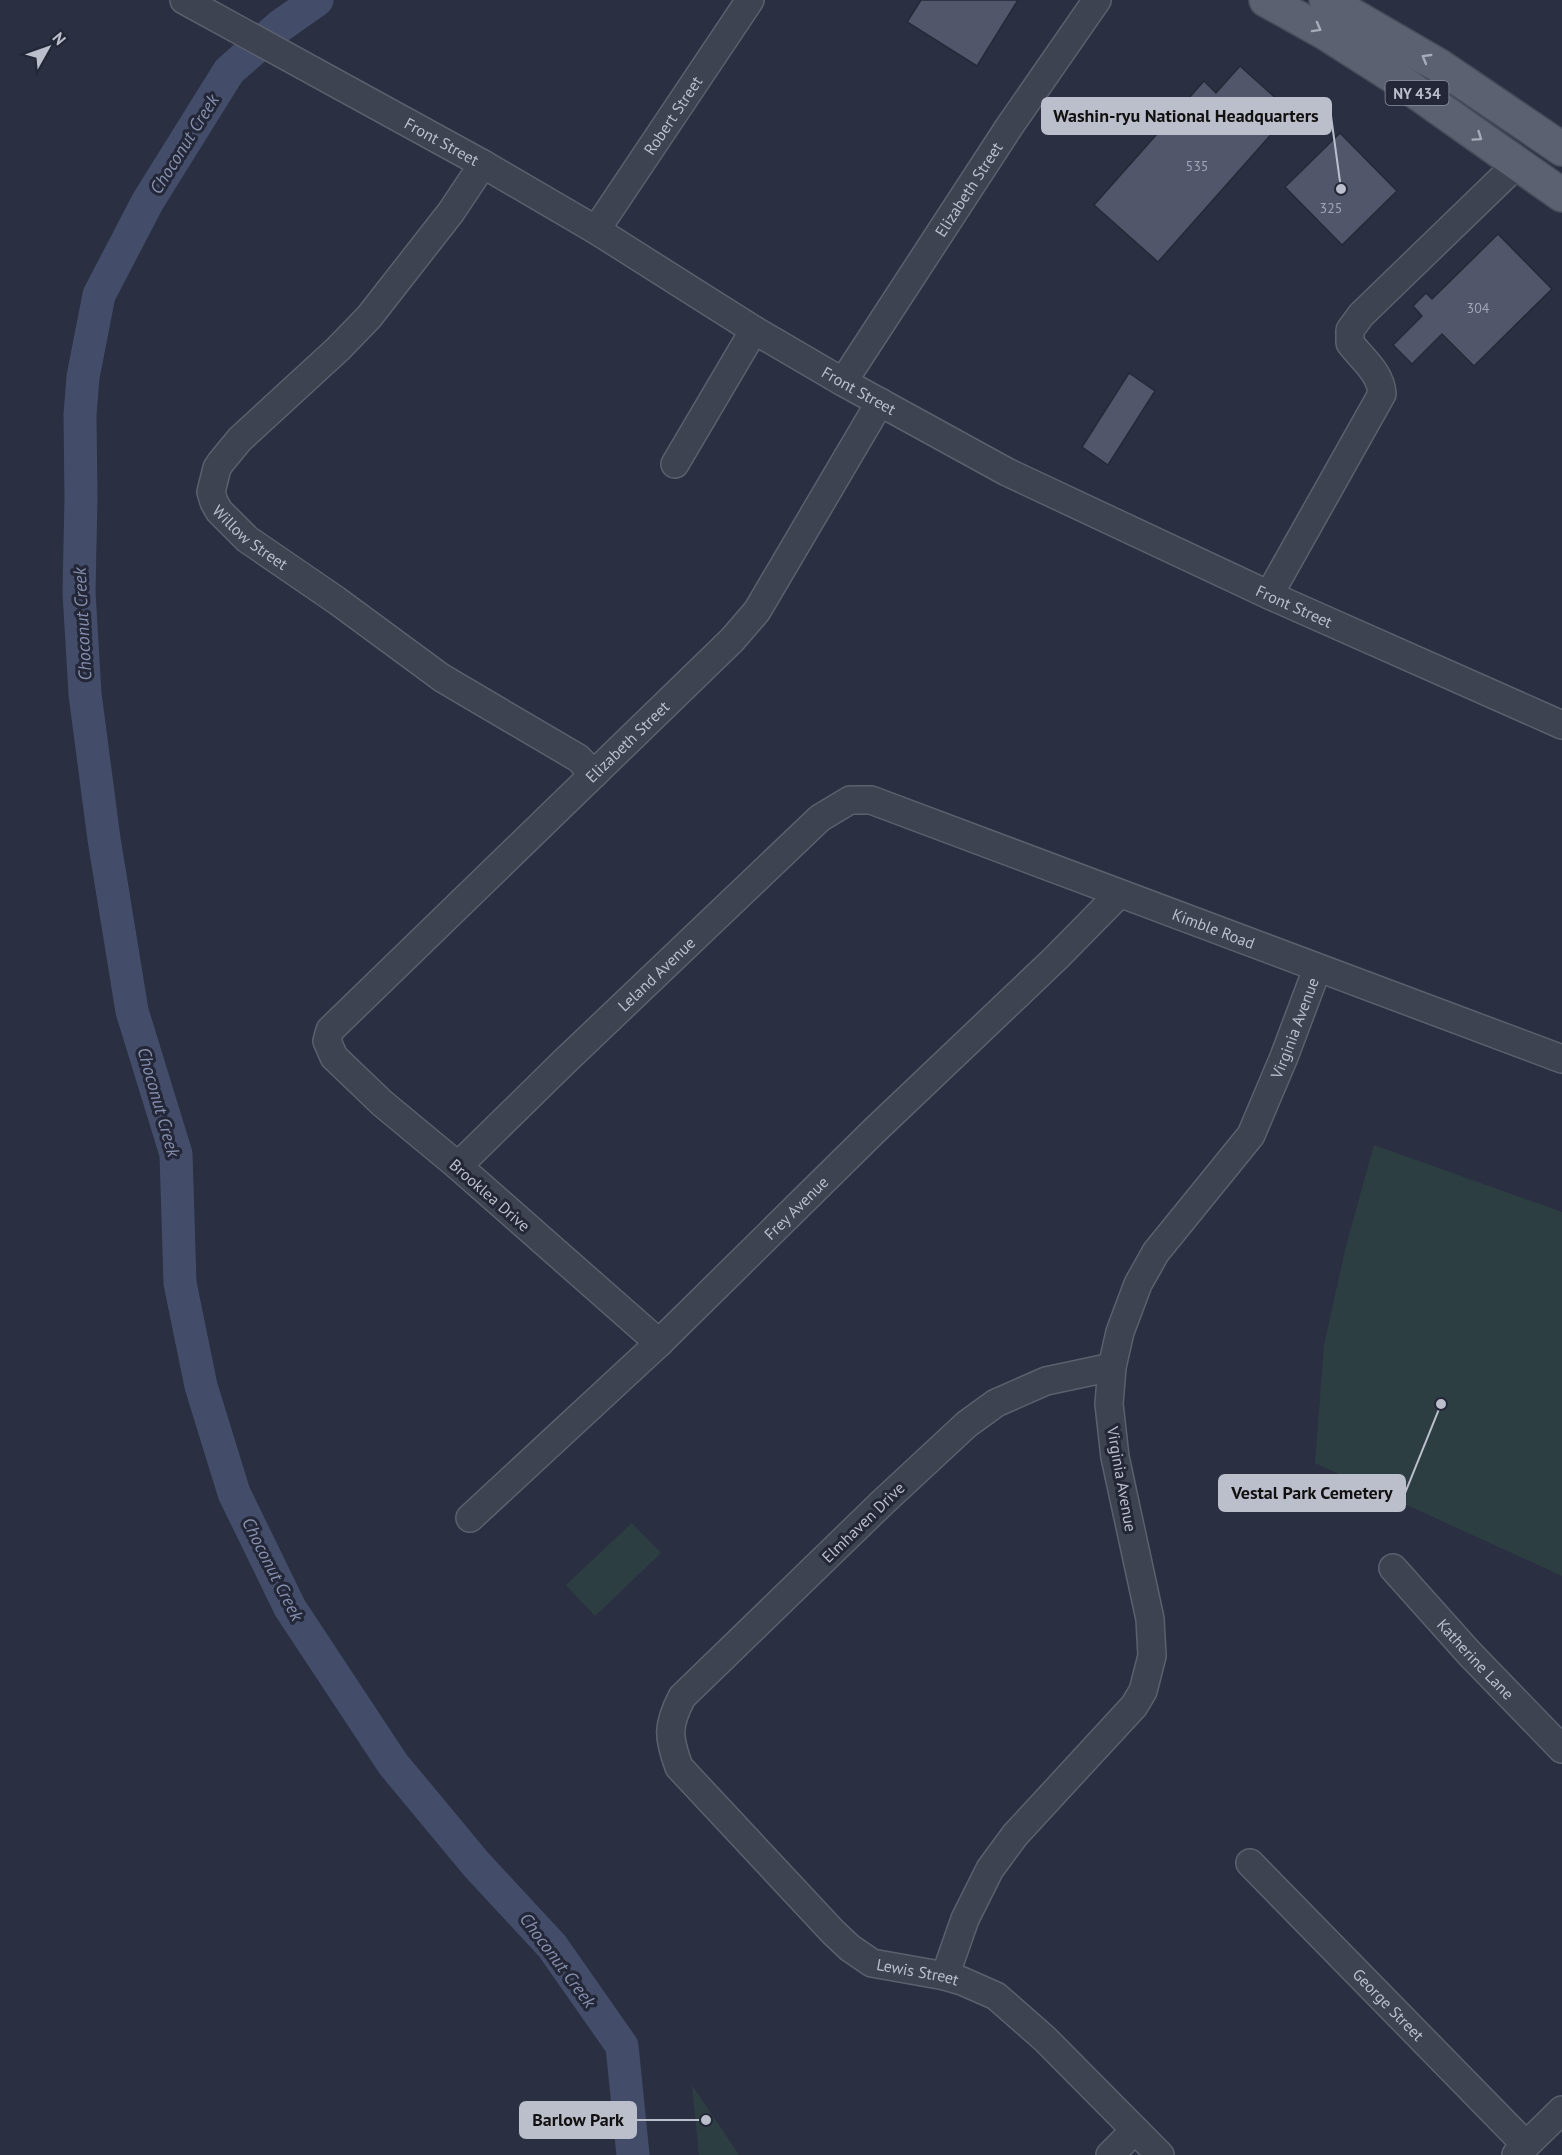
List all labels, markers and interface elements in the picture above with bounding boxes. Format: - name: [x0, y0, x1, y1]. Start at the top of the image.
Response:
- north arrow: [18, 18, 78, 78]
- one-way arrow: [1311, 21, 1321, 32]
- text: N: [48, 28, 71, 49]
- one-way arrow: [1422, 54, 1432, 65]
- street label: Robert Street: [639, 72, 707, 159]
- road number: NY 434: [1386, 81, 1448, 105]
- water label: Choconut Creek: [144, 89, 224, 198]
- callout: Washin-ryu National Headquarters: [1042, 98, 1331, 134]
- text: Washin-ryu National Headquarters: [1053, 104, 1319, 127]
- street label: Front Street: [401, 113, 483, 170]
- one-way arrow: [1472, 130, 1483, 141]
- street label: Elizabeth Street: [930, 138, 1007, 240]
- house number: 535: [1186, 157, 1208, 175]
- house number: 325: [1320, 199, 1342, 217]
- house number: 304: [1467, 299, 1490, 317]
- street label: Front Street: [818, 362, 900, 419]
- street label: Willow Street: [208, 500, 292, 574]
- water label: Choconut Creek: [68, 566, 96, 681]
- street label: Front Street: [1253, 580, 1336, 632]
- street label: Elizabeth Street: [581, 696, 674, 787]
- street label: Kimble Road: [1169, 904, 1258, 953]
- street label: Leland Avenue: [613, 933, 699, 1016]
- street label: Virginia Avenue: [1266, 975, 1323, 1082]
- water label: Choconut Creek: [132, 1044, 186, 1160]
- street label: Brooklea Drive: [446, 1154, 534, 1236]
- street label: Frey Avenue: [760, 1172, 832, 1244]
- street label: Virginia Avenue: [1103, 1424, 1141, 1533]
- callout: Vestal Park Cemetery: [1219, 1475, 1405, 1511]
- street label: Elmhaven Drive: [817, 1477, 909, 1567]
- text: Vestal Park Cemetery: [1230, 1481, 1393, 1504]
- water label: Choconut Creek: [237, 1513, 309, 1625]
- street label: Katherine Lane: [1433, 1615, 1518, 1704]
- water label: Choconut Creek: [515, 1908, 602, 2013]
- street label: Lewis Street: [875, 1954, 962, 1990]
- street label: George Street: [1349, 1964, 1429, 2045]
- callout: Barlow Park: [520, 2102, 636, 2138]
- text: Barlow Park: [532, 2108, 624, 2131]

